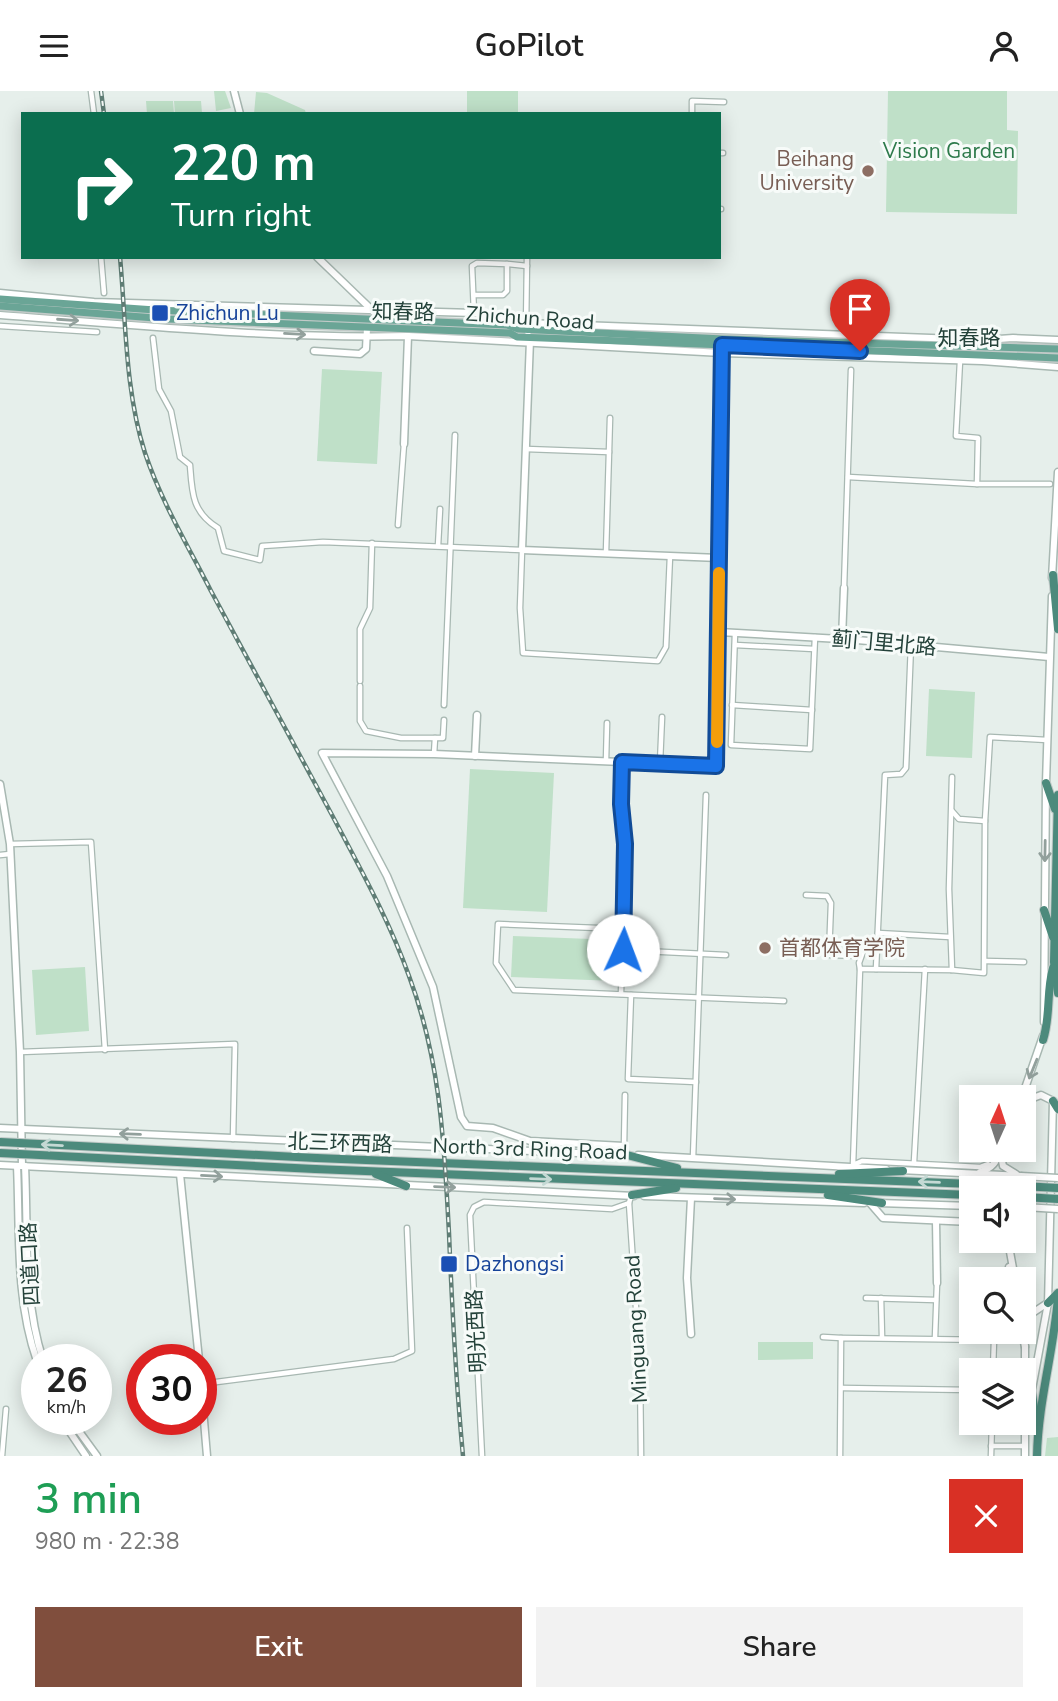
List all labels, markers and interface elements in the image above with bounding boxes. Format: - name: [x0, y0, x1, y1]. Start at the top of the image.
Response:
- text: GoPilot: [474, 24, 584, 67]
- icon: menu: [35, 27, 73, 65]
- icon: person: [985, 27, 1023, 65]
- text: 220 m: [171, 130, 315, 197]
- park label: Vision Garden: [882, 137, 1015, 165]
- icon: right: [56, 140, 147, 231]
- place label: Beihang University: [759, 145, 854, 197]
- marker: Beihang University: [860, 163, 876, 179]
- text: Turn right: [171, 194, 311, 237]
- pin: [830, 279, 890, 351]
- icon: arrive: [841, 290, 879, 328]
- street label: 知春路: [371, 297, 435, 327]
- place label: Zhichun Lu: [176, 299, 279, 327]
- street label: Zhichun Road: [465, 300, 595, 336]
- marker: Zhichun Lu: [150, 303, 170, 323]
- one-way arrow: [56, 314, 79, 327]
- street label: 知春路: [938, 324, 1001, 352]
- one-way arrow: [283, 327, 306, 340]
- street label: 蓟门里北路: [830, 624, 938, 662]
- one-way arrow: [1038, 839, 1051, 862]
- position arrow: [586, 913, 660, 987]
- place label: 首都体育学院: [779, 934, 905, 962]
- marker: 首都体育学院: [757, 940, 773, 956]
- one-way arrow: [1026, 1057, 1039, 1079]
- north arrow: [959, 1085, 1036, 1162]
- map controls: [959, 1085, 1036, 1435]
- street label: 北三环西路: [287, 1127, 393, 1159]
- one-way arrow: [118, 1128, 141, 1141]
- street label: North 3rd Ring Road: [432, 1132, 628, 1166]
- one-way arrow: [40, 1138, 63, 1151]
- one-way arrow: [201, 1169, 224, 1182]
- one-way arrow: [529, 1173, 552, 1186]
- one-way arrow: [918, 1176, 941, 1189]
- button: sound: [959, 1176, 1036, 1253]
- one-way arrow: [433, 1181, 456, 1194]
- one-way arrow: [713, 1193, 736, 1206]
- street label: 四道口路: [14, 1221, 46, 1307]
- place label: Dazhongsi: [465, 1250, 564, 1278]
- marker: Dazhongsi: [439, 1254, 459, 1274]
- street label: Minguang Road: [618, 1254, 654, 1404]
- button: search: [959, 1267, 1036, 1344]
- street label: 明光西路: [460, 1288, 492, 1374]
- speed limit sign: 30: [126, 1344, 217, 1435]
- text: 26: [45, 1357, 88, 1404]
- button: layers: [959, 1358, 1036, 1435]
- text: km/h: [47, 1395, 86, 1419]
- text: 3 min: [35, 1471, 142, 1528]
- button: close: [949, 1479, 1023, 1553]
- text: 980 m · 22:38: [35, 1526, 180, 1557]
- button: Exit: [35, 1607, 522, 1687]
- button: Share: [536, 1607, 1023, 1687]

